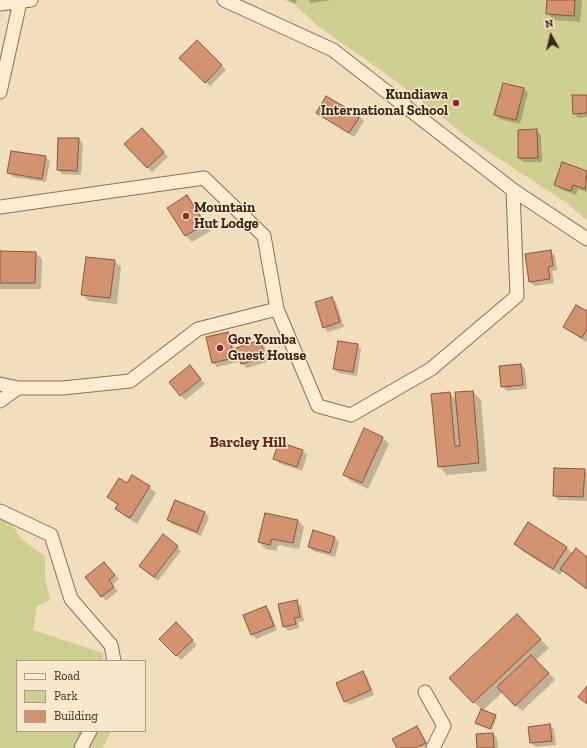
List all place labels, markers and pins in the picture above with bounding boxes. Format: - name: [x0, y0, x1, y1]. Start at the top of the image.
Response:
- place label: Kundiawa International School: [321, 87, 448, 120]
- marker: Kundiawa International School: [451, 98, 461, 108]
- place label: Mountain Hut Lodge: [194, 200, 259, 232]
- marker: Mountain Hut Lodge: [181, 211, 191, 221]
- place label: Gor Yomba Guest House: [228, 332, 306, 364]
- marker: Gor Yomba Guest House: [215, 343, 225, 353]

